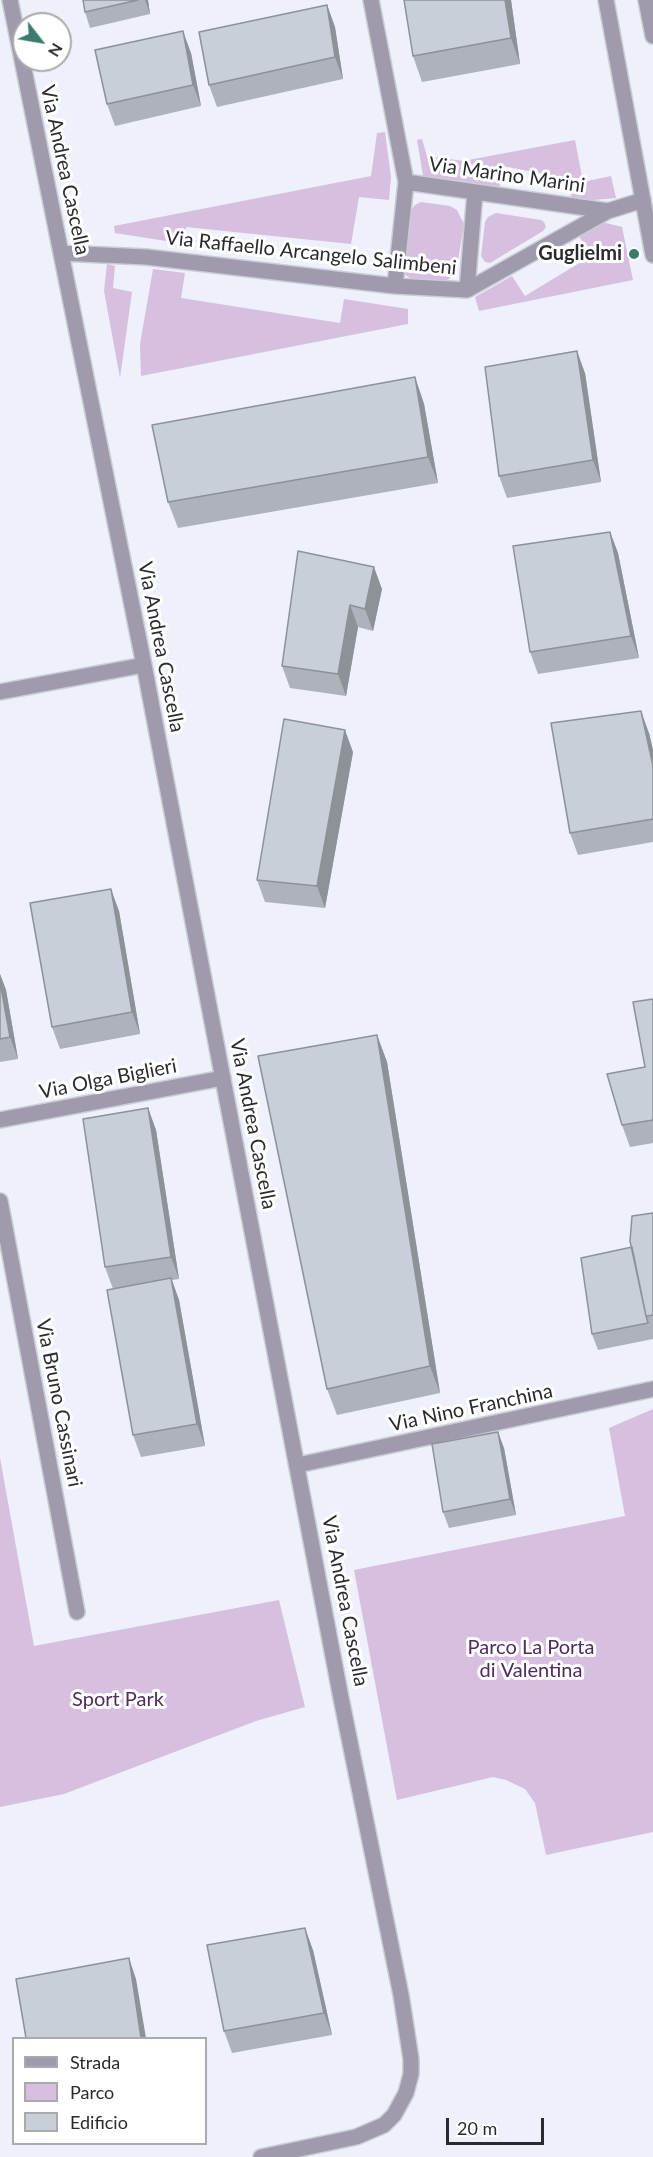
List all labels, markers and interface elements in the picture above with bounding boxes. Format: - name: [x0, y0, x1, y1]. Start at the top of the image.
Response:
- north arrow: [12, 12, 72, 72]
- text: N: [45, 40, 67, 61]
- street label: Via Andrea Cascella: [35, 83, 95, 257]
- street label: Via Marino Marini: [427, 152, 587, 198]
- street label: Via Raffaello Arcangelo Salimbeni: [164, 226, 458, 280]
- place label: Guglielmi: [538, 242, 622, 266]
- marker: Guglielmi: [627, 247, 641, 261]
- street label: Via Andrea Cascella: [133, 560, 189, 734]
- street label: Via Andrea Cascella: [225, 1037, 281, 1211]
- street label: Via Olga Biglieri: [37, 1054, 179, 1104]
- street label: Via Bruno Cassinari: [31, 1317, 87, 1489]
- street label: Via Nino Franchina: [387, 1379, 555, 1437]
- street label: Via Andrea Cascella: [317, 1514, 373, 1688]
- park label: Parco La Porta di Valentina: [468, 1636, 594, 1683]
- park label: Sport Park: [72, 1688, 164, 1712]
- legend: [12, 2037, 207, 2145]
- text: Strada: [70, 2051, 120, 2073]
- text: Parco: [70, 2081, 114, 2103]
- scale bar: [449, 2106, 546, 2144]
- text: Edificio: [70, 2111, 128, 2133]
- text: 20 m: [457, 2117, 497, 2139]

